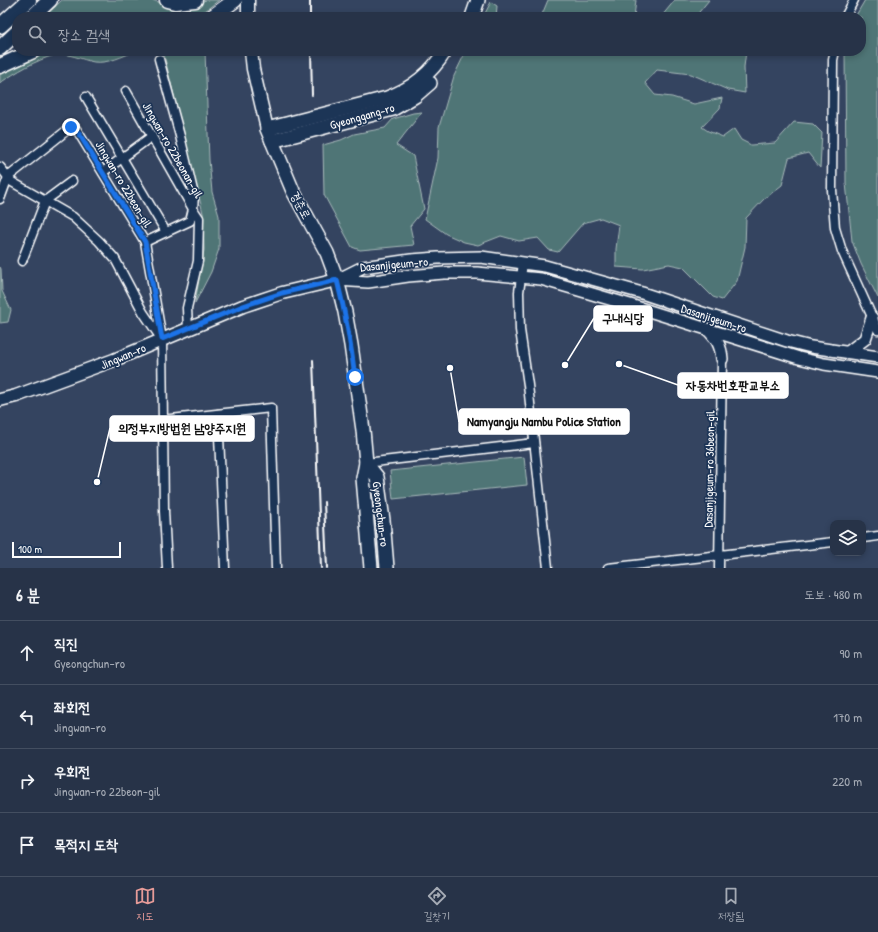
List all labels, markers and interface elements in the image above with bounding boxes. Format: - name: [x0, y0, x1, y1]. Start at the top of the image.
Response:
- search box: [12, 12, 866, 56]
- icon: search: [26, 23, 48, 45]
- text: 장소 검색: [58, 24, 110, 45]
- street label: Jingwan-ro 22beonan-gil: [139, 99, 208, 202]
- street label: Gyeonggang-ro: [328, 99, 396, 133]
- route end: [62, 118, 80, 136]
- street label: Jingwan-ro 22beon-gil: [91, 138, 157, 231]
- street label: 경춘로: [287, 188, 315, 222]
- street label: Dasanjigeum-ro: [359, 253, 429, 275]
- street label: Dasanjigeum-ro: [679, 299, 749, 337]
- callout: 구내식당: [594, 306, 652, 331]
- text: 구내식당: [602, 309, 644, 327]
- street label: Jingwan-ro: [98, 339, 149, 373]
- route start: [346, 368, 364, 386]
- callout: 자동차번호판교부소: [678, 373, 788, 398]
- text: 자동차번호판교부소: [685, 376, 781, 394]
- callout: Namyangju Nambu Police Station: [459, 409, 629, 434]
- street label: Dasanjigeum-ro 36beon-gil: [699, 410, 719, 528]
- text: Namyangju Nambu Police Station: [467, 412, 621, 431]
- callout: 의정부지방법원 남양주지원: [110, 416, 254, 441]
- text: 의정부지방법원 남양주지원: [118, 419, 246, 437]
- street label: Gyeongchun-ro: [369, 480, 393, 548]
- map controls: [830, 520, 866, 556]
- button: layers: [830, 520, 866, 556]
- scale bar: [12, 540, 121, 559]
- text: 100 m: [18, 542, 42, 556]
- text: 6 분: [16, 583, 40, 606]
- text: 도보 · 480 m: [804, 585, 862, 603]
- text: 직진: [54, 633, 78, 654]
- icon: ahead: [16, 642, 38, 664]
- text: 90 m: [840, 644, 862, 662]
- text: Gyeongchun-ro: [54, 654, 125, 672]
- text: 좌회전: [54, 697, 90, 718]
- icon: left: [16, 706, 38, 728]
- text: 170 m: [833, 708, 862, 726]
- text: Jingwan-ro: [54, 718, 106, 736]
- text: 우회전: [54, 761, 90, 782]
- icon: right: [16, 770, 38, 792]
- text: 220 m: [832, 772, 862, 790]
- text: Jingwan-ro 22beon-gil: [54, 782, 160, 800]
- icon: arrive: [16, 834, 38, 856]
- text: 목적지 도착: [54, 834, 118, 855]
- tab: 지도: [134, 885, 156, 924]
- tab: 길찾기: [423, 885, 450, 924]
- tab: 저장됨: [718, 885, 744, 924]

